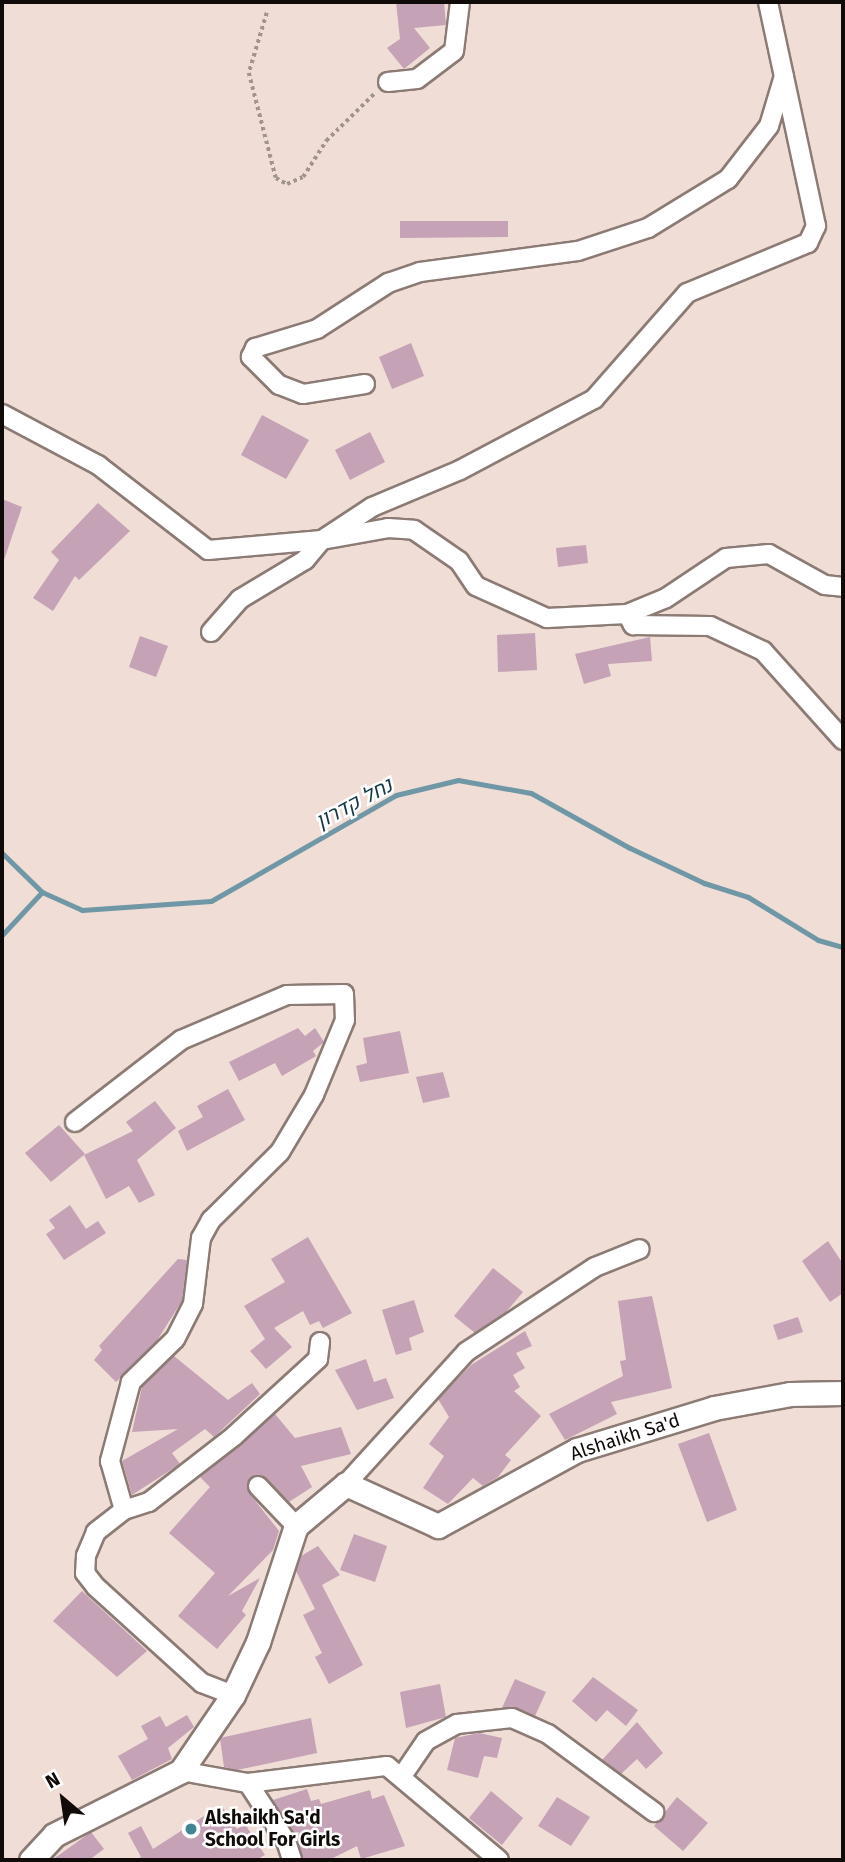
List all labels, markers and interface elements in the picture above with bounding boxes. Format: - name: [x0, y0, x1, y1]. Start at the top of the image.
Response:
- water label: נחל קדרון: [311, 772, 397, 834]
- street label: Alshaikh Sa'd: [567, 1409, 683, 1465]
- north arrow: [28, 1764, 98, 1834]
- text: N: [41, 1767, 64, 1793]
- place label: Alshaikh Sa'd School For Girls: [205, 1807, 340, 1851]
- marker: Alshaikh Sa'd School For Girls: [183, 1821, 199, 1837]

